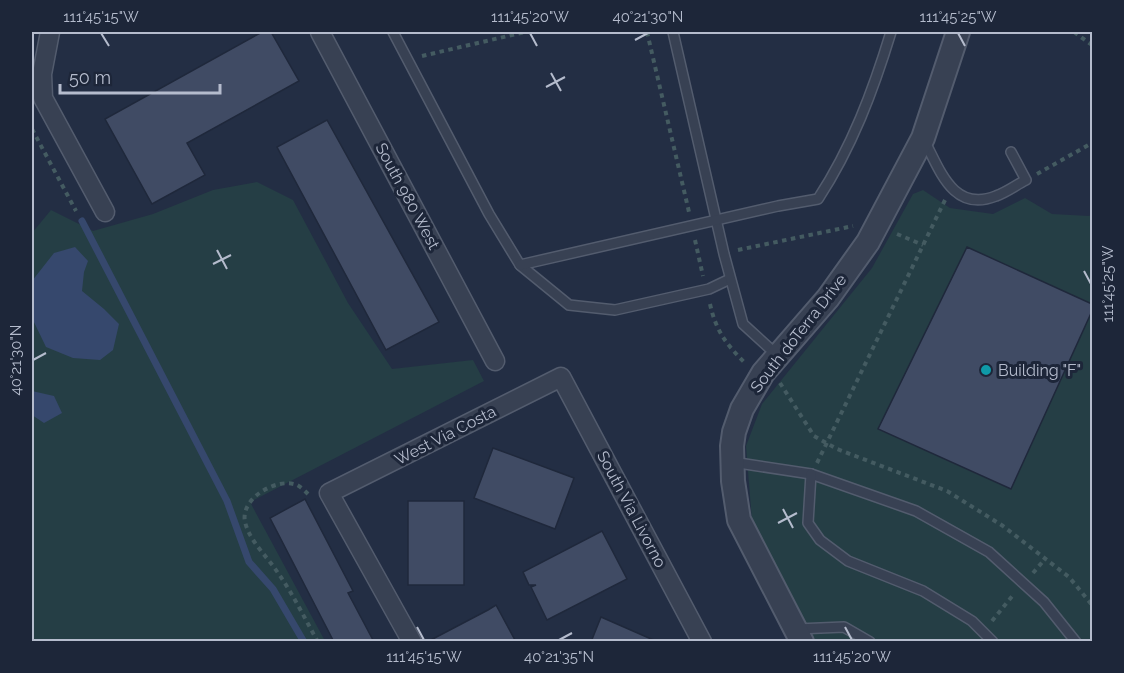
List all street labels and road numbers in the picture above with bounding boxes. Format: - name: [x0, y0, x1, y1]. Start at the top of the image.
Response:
- street label: South 980 West: [372, 140, 444, 253]
- street label: South doTerra Drive: [746, 270, 850, 396]
- street label: West Via Costa: [391, 402, 499, 469]
- street label: South Via Livorno: [593, 448, 670, 571]

